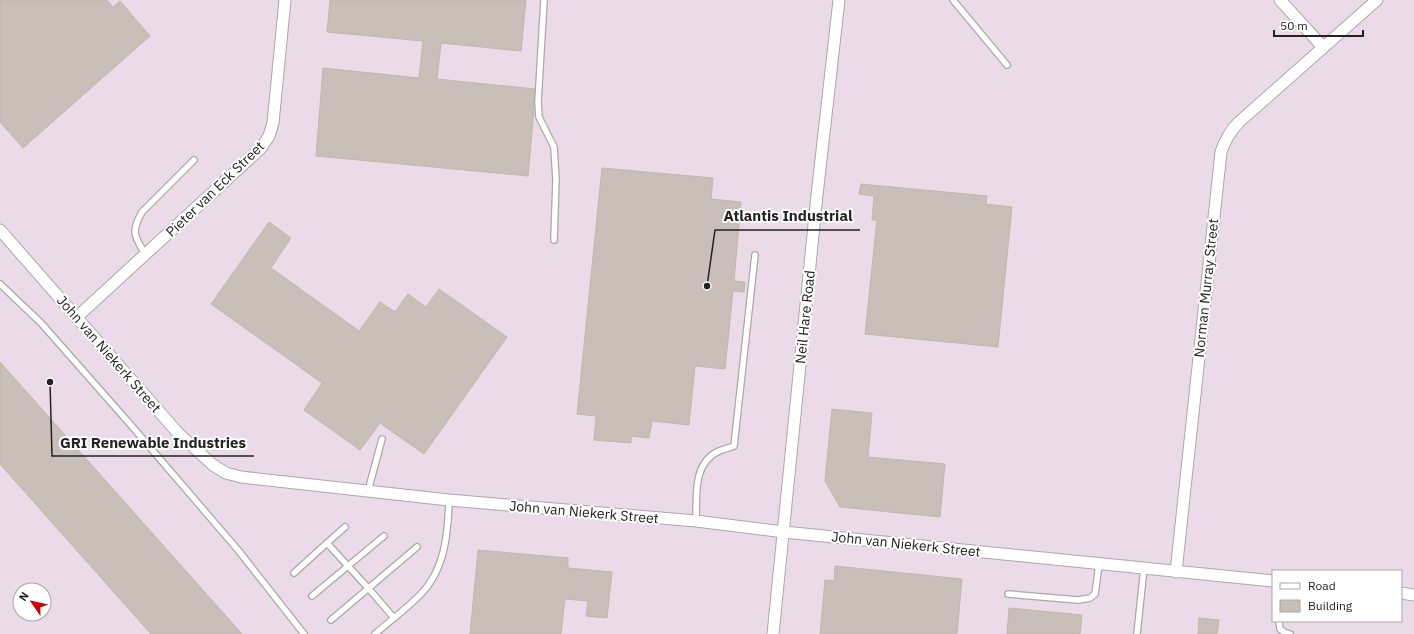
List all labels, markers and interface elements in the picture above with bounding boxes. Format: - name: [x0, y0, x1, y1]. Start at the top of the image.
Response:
- scale bar: [1274, 12, 1363, 38]
- text: 50 m: [1280, 18, 1308, 33]
- street label: Pieter van Eck Street: [162, 137, 268, 241]
- callout: Atlantis Industrial: [715, 203, 860, 230]
- text: Atlantis Industrial: [724, 206, 853, 225]
- street label: Norman Murray Street: [1190, 218, 1222, 358]
- street label: Neil Hare Road: [791, 269, 819, 365]
- street label: John van Niekerk Street: [53, 292, 165, 416]
- callout: GRI Renewable Industries: [52, 429, 254, 456]
- text: GRI Renewable Industries: [60, 433, 246, 452]
- street label: John van Niekerk Street: [509, 497, 659, 528]
- street label: John van Niekerk Street: [831, 527, 982, 561]
- legend: [1272, 570, 1402, 622]
- text: Road: [1308, 578, 1336, 593]
- north arrow: [12, 582, 52, 622]
- text: N: [16, 589, 32, 604]
- text: Building: [1308, 598, 1353, 613]

